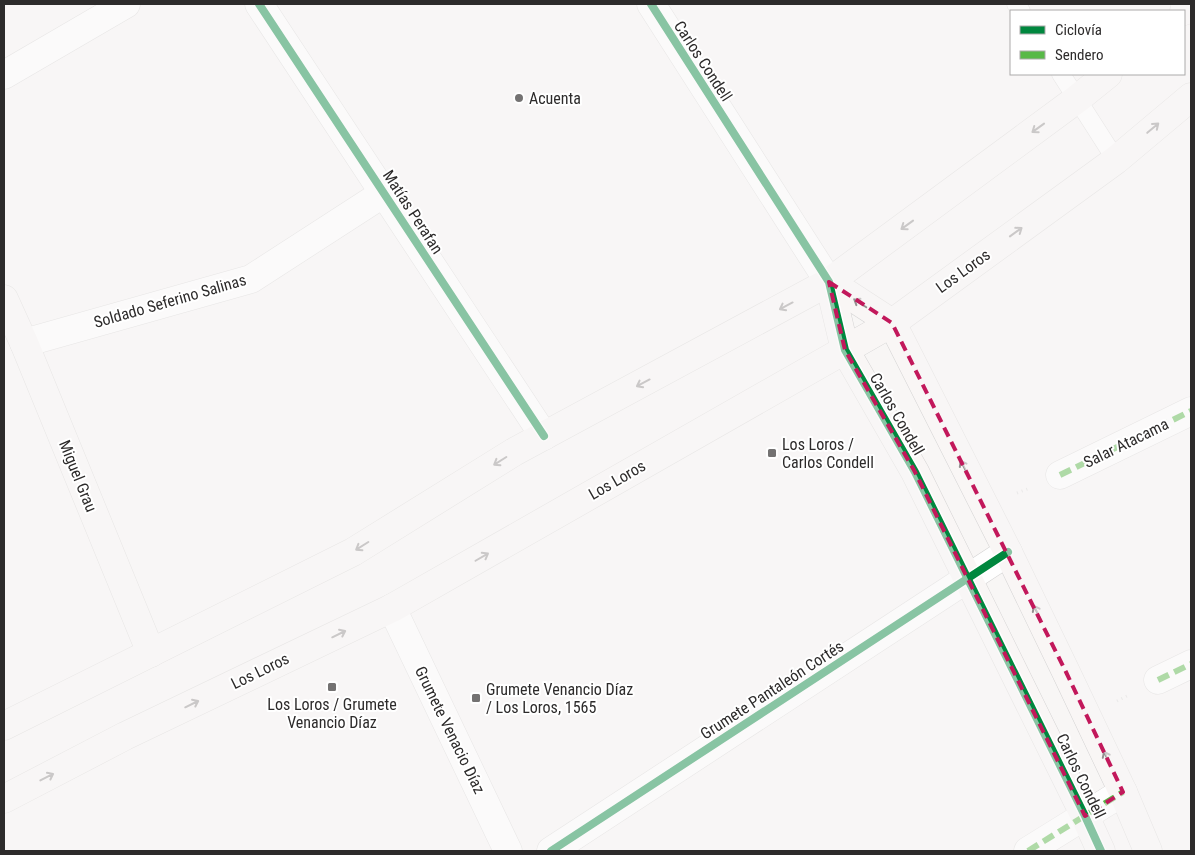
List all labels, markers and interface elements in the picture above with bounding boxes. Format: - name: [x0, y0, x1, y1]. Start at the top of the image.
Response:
- legend: [1010, 10, 1185, 75]
- street label: Carlos Condell: [670, 17, 736, 105]
- text: Ciclovía: [1055, 21, 1102, 39]
- text: Sendero: [1055, 46, 1104, 64]
- place label: Acuenta: [529, 89, 581, 108]
- marker: Acuenta: [513, 92, 525, 104]
- one-way arrow: [1032, 123, 1045, 134]
- one-way arrow: [1147, 123, 1160, 134]
- street label: Matías Perafan: [379, 167, 447, 257]
- one-way arrow: [901, 219, 914, 230]
- one-way arrow: [1009, 227, 1023, 237]
- street label: Los Loros: [932, 245, 994, 297]
- street label: Soldado Seferino Salinas: [92, 270, 248, 332]
- one-way arrow: [854, 297, 868, 307]
- one-way arrow: [779, 301, 793, 311]
- street label: Carlos Condell: [866, 369, 928, 459]
- one-way arrow: [635, 378, 650, 388]
- street label: Salar Atacama: [1080, 414, 1172, 472]
- place label: Los Loros / Carlos Condell: [782, 435, 874, 472]
- street label: Miguel Grau: [55, 437, 101, 515]
- marker: Los Loros / Carlos Condell: [766, 447, 778, 459]
- one-way arrow: [494, 456, 508, 466]
- street label: Los Loros: [585, 456, 649, 504]
- one-way arrow: [959, 459, 969, 474]
- one-way arrow: [356, 542, 370, 552]
- one-way arrow: [474, 552, 489, 561]
- one-way arrow: [1032, 605, 1041, 620]
- one-way arrow: [331, 629, 346, 638]
- street label: Grumete Pantaleón Cortés: [697, 637, 847, 743]
- street label: Los Loros: [228, 649, 292, 693]
- street label: Grumete Venacio Díaz: [411, 663, 489, 797]
- place label: Grumete Venancio Díaz / Los Loros, 1565: [486, 680, 633, 717]
- marker: Los Loros / Grumete Venancio Díaz: [326, 681, 338, 693]
- marker: Grumete Venancio Díaz / Los Loros, 1565: [470, 692, 482, 704]
- place label: Los Loros / Grumete Venancio Díaz: [267, 695, 397, 732]
- one-way arrow: [184, 699, 199, 708]
- street label: Carlos Condell: [1052, 731, 1110, 821]
- one-way arrow: [1102, 751, 1112, 766]
- one-way arrow: [39, 772, 54, 781]

